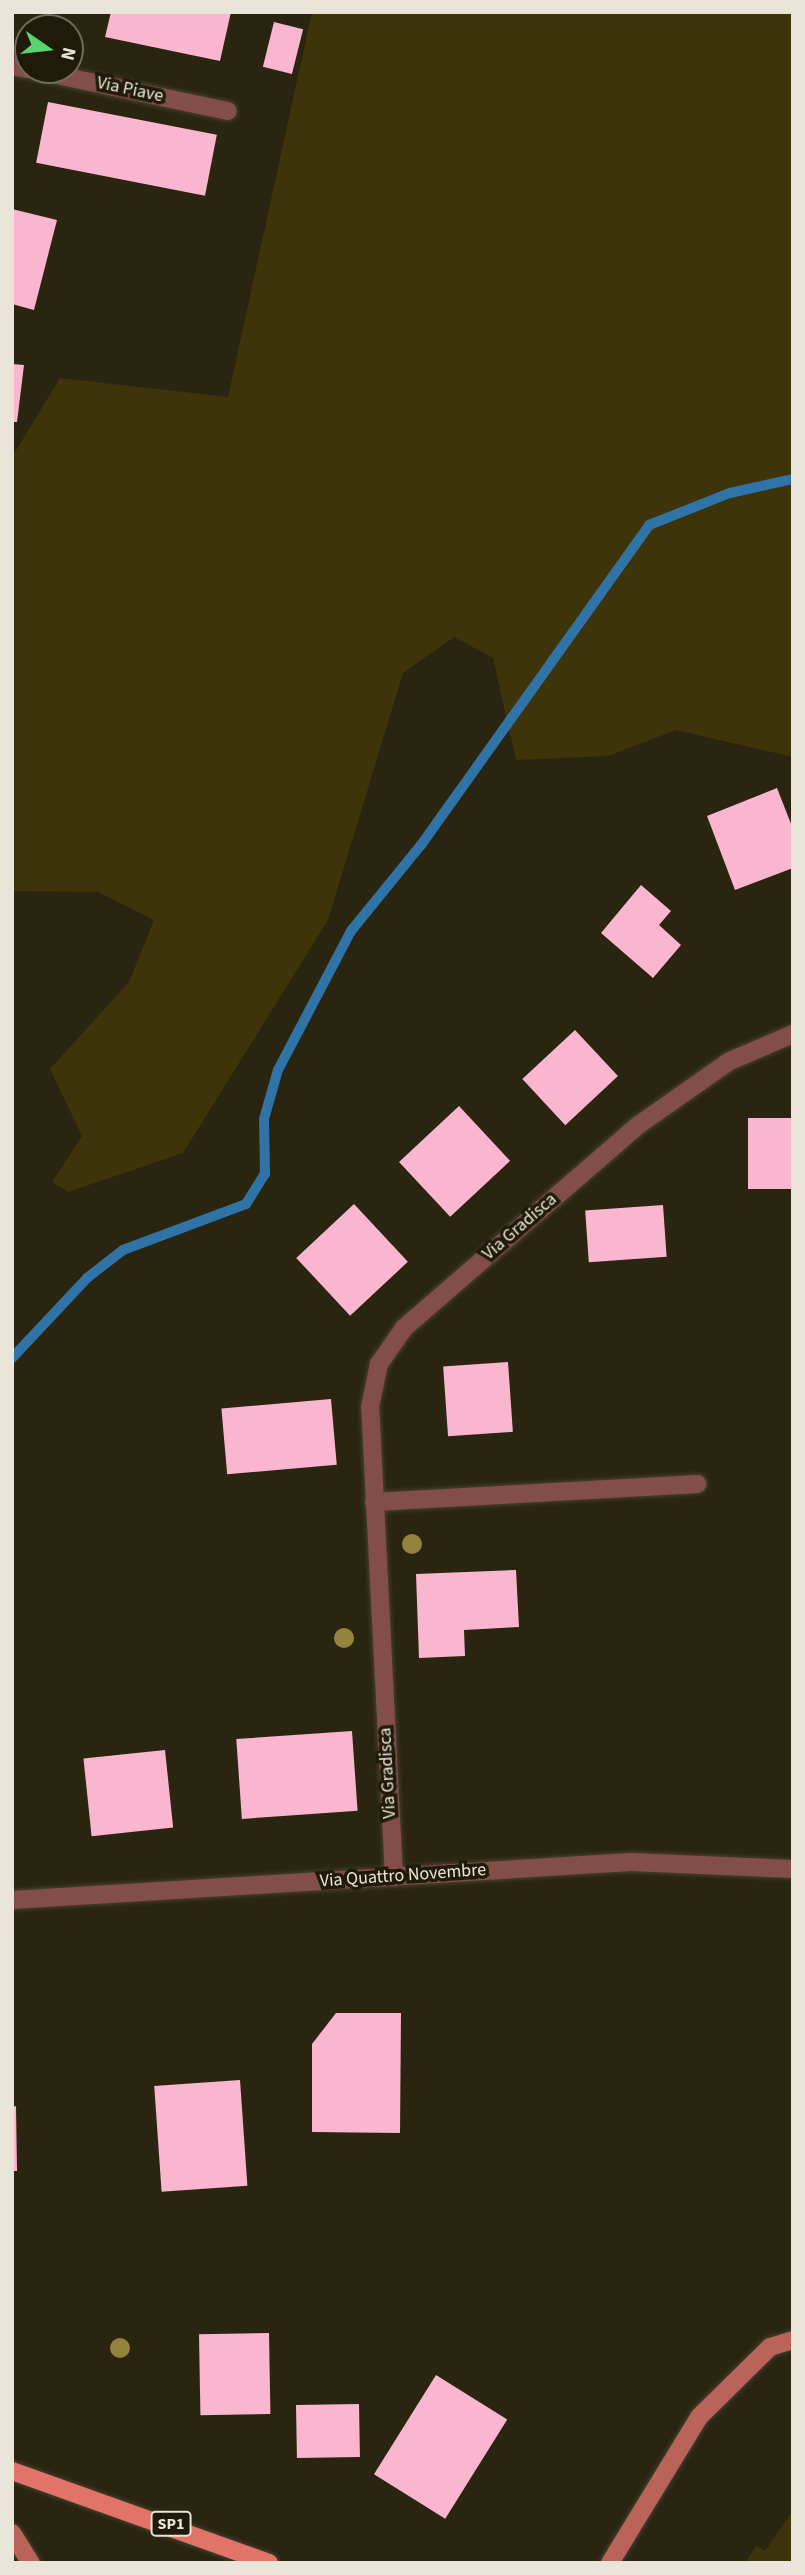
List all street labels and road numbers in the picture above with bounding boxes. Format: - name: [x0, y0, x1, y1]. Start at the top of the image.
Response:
- street label: Via Piave: [95, 72, 165, 108]
- street label: Via Gradisca: [478, 1189, 562, 1265]
- street label: Via Gradisca: [375, 1727, 401, 1819]
- street label: Via Quattro Novembre: [319, 1859, 487, 1893]
- road number: SP1: [150, 2512, 192, 2536]

